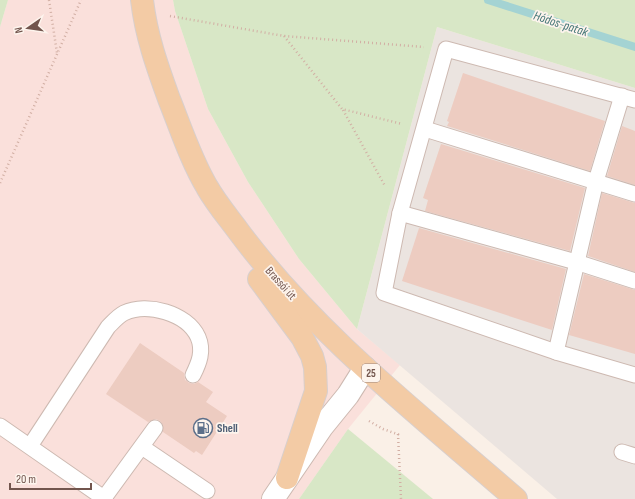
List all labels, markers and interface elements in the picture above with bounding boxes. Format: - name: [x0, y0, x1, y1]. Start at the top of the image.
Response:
- north arrow: [8, 8, 48, 48]
- water label: Hódos-patak: [532, 8, 591, 41]
- text: N: [12, 26, 26, 34]
- street label: Brassói út: [262, 264, 300, 303]
- road number: 25: [362, 364, 380, 382]
- fuel station icon: Shell: [192, 417, 214, 439]
- place label: Shell: [217, 421, 238, 436]
- scale bar: [10, 465, 91, 491]
- text: 20 m: [16, 472, 36, 487]

